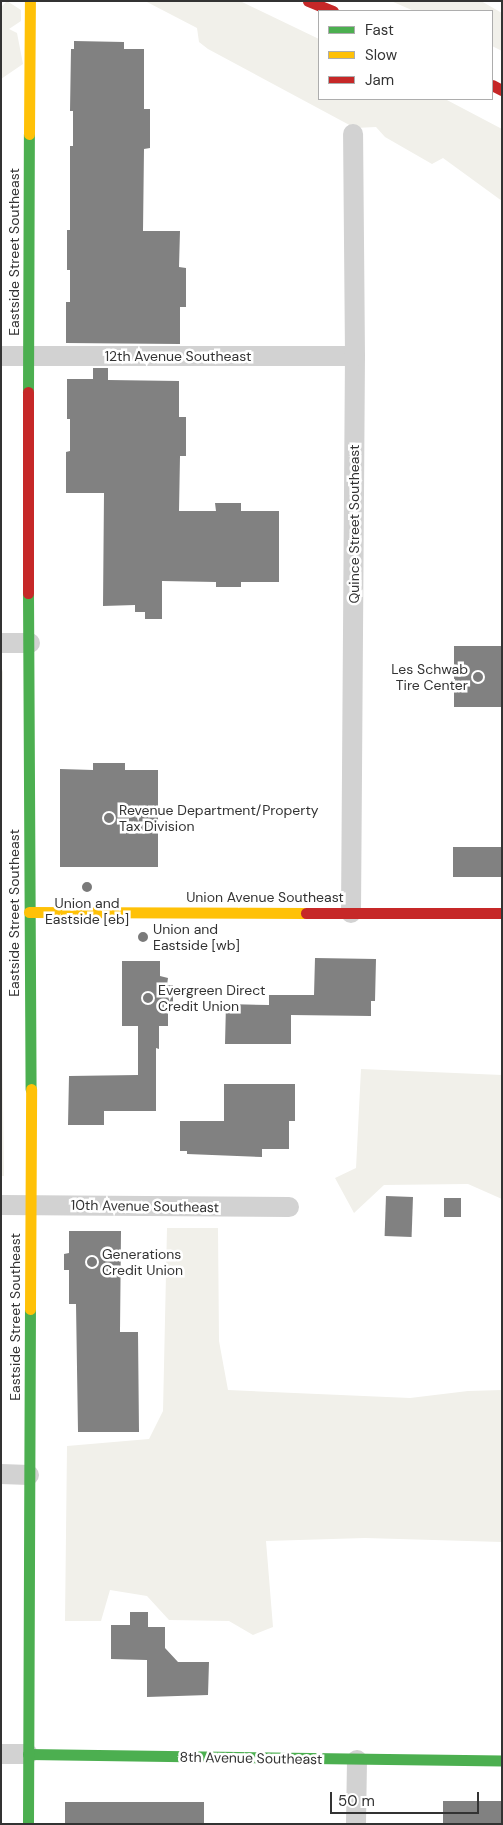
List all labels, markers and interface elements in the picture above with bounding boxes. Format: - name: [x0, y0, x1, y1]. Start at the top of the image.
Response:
- legend: [318, 10, 493, 100]
- text: Fast: [365, 20, 394, 40]
- text: Slow: [365, 45, 397, 65]
- text: Jam: [365, 70, 394, 90]
- street label: Eastside Street Southeast: [6, 168, 22, 336]
- street label: 12th Avenue Southeast: [105, 348, 251, 364]
- street label: Quince Street Southeast: [346, 444, 362, 604]
- place label: Les Schwab Tire Center: [391, 661, 468, 694]
- marker: Les Schwab Tire Center: [472, 671, 484, 683]
- place label: Revenue Department/Property Tax Division: [119, 802, 319, 834]
- marker: Revenue Department/Property Tax Division: [103, 812, 115, 824]
- street label: Eastside Street Southeast: [6, 829, 22, 997]
- marker: Union and Eastside [eb]: [81, 881, 93, 893]
- street label: Union Avenue Southeast: [186, 889, 344, 905]
- place label: Union and Eastside [eb]: [45, 895, 129, 928]
- place label: Union and Eastside [wb]: [153, 921, 240, 954]
- marker: Union and Eastside [wb]: [137, 931, 149, 943]
- place label: Evergreen Direct Credit Union: [158, 982, 265, 1014]
- marker: Evergreen Direct Credit Union: [142, 992, 154, 1004]
- street label: 10th Avenue Southeast: [71, 1196, 219, 1216]
- street label: Eastside Street Southeast: [7, 1233, 23, 1401]
- place label: Generations Credit Union: [102, 1246, 183, 1278]
- marker: Generations Credit Union: [86, 1256, 98, 1268]
- street label: 8th Avenue Southeast: [179, 1748, 323, 1768]
- scale bar: [333, 1782, 482, 1814]
- text: 50 m: [338, 1791, 375, 1811]

